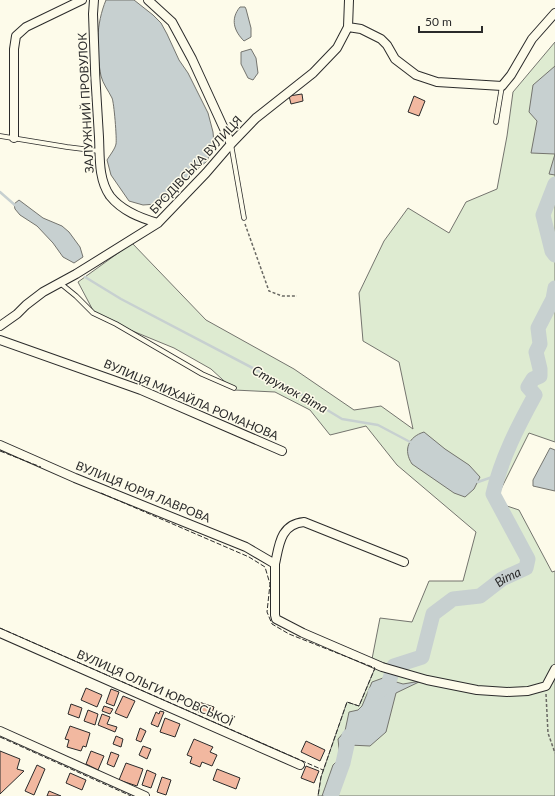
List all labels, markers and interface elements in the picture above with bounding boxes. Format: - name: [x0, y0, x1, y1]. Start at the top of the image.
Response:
- scale bar: [419, 8, 482, 34]
- text: 50 m: [425, 14, 452, 29]
- street label: ЗАЛУЖНИЙ ПРОВУЛОК: [74, 32, 97, 174]
- street label: БРОДІВСЬКА ВУЛИЦЯ: [146, 113, 245, 217]
- street label: ВУЛИЦЯ МИХАЙЛА РОМАНОВА: [102, 356, 282, 444]
- water label: Струмок Віта: [250, 362, 331, 416]
- street label: ВУЛИЦЯ ЮРІЯ ЛАВРОВА: [74, 458, 214, 526]
- water label: Віта: [491, 563, 524, 590]
- street label: ВУЛИЦЯ ОЛЬГИ ЮРОВСЬКОЇ: [75, 646, 236, 729]

